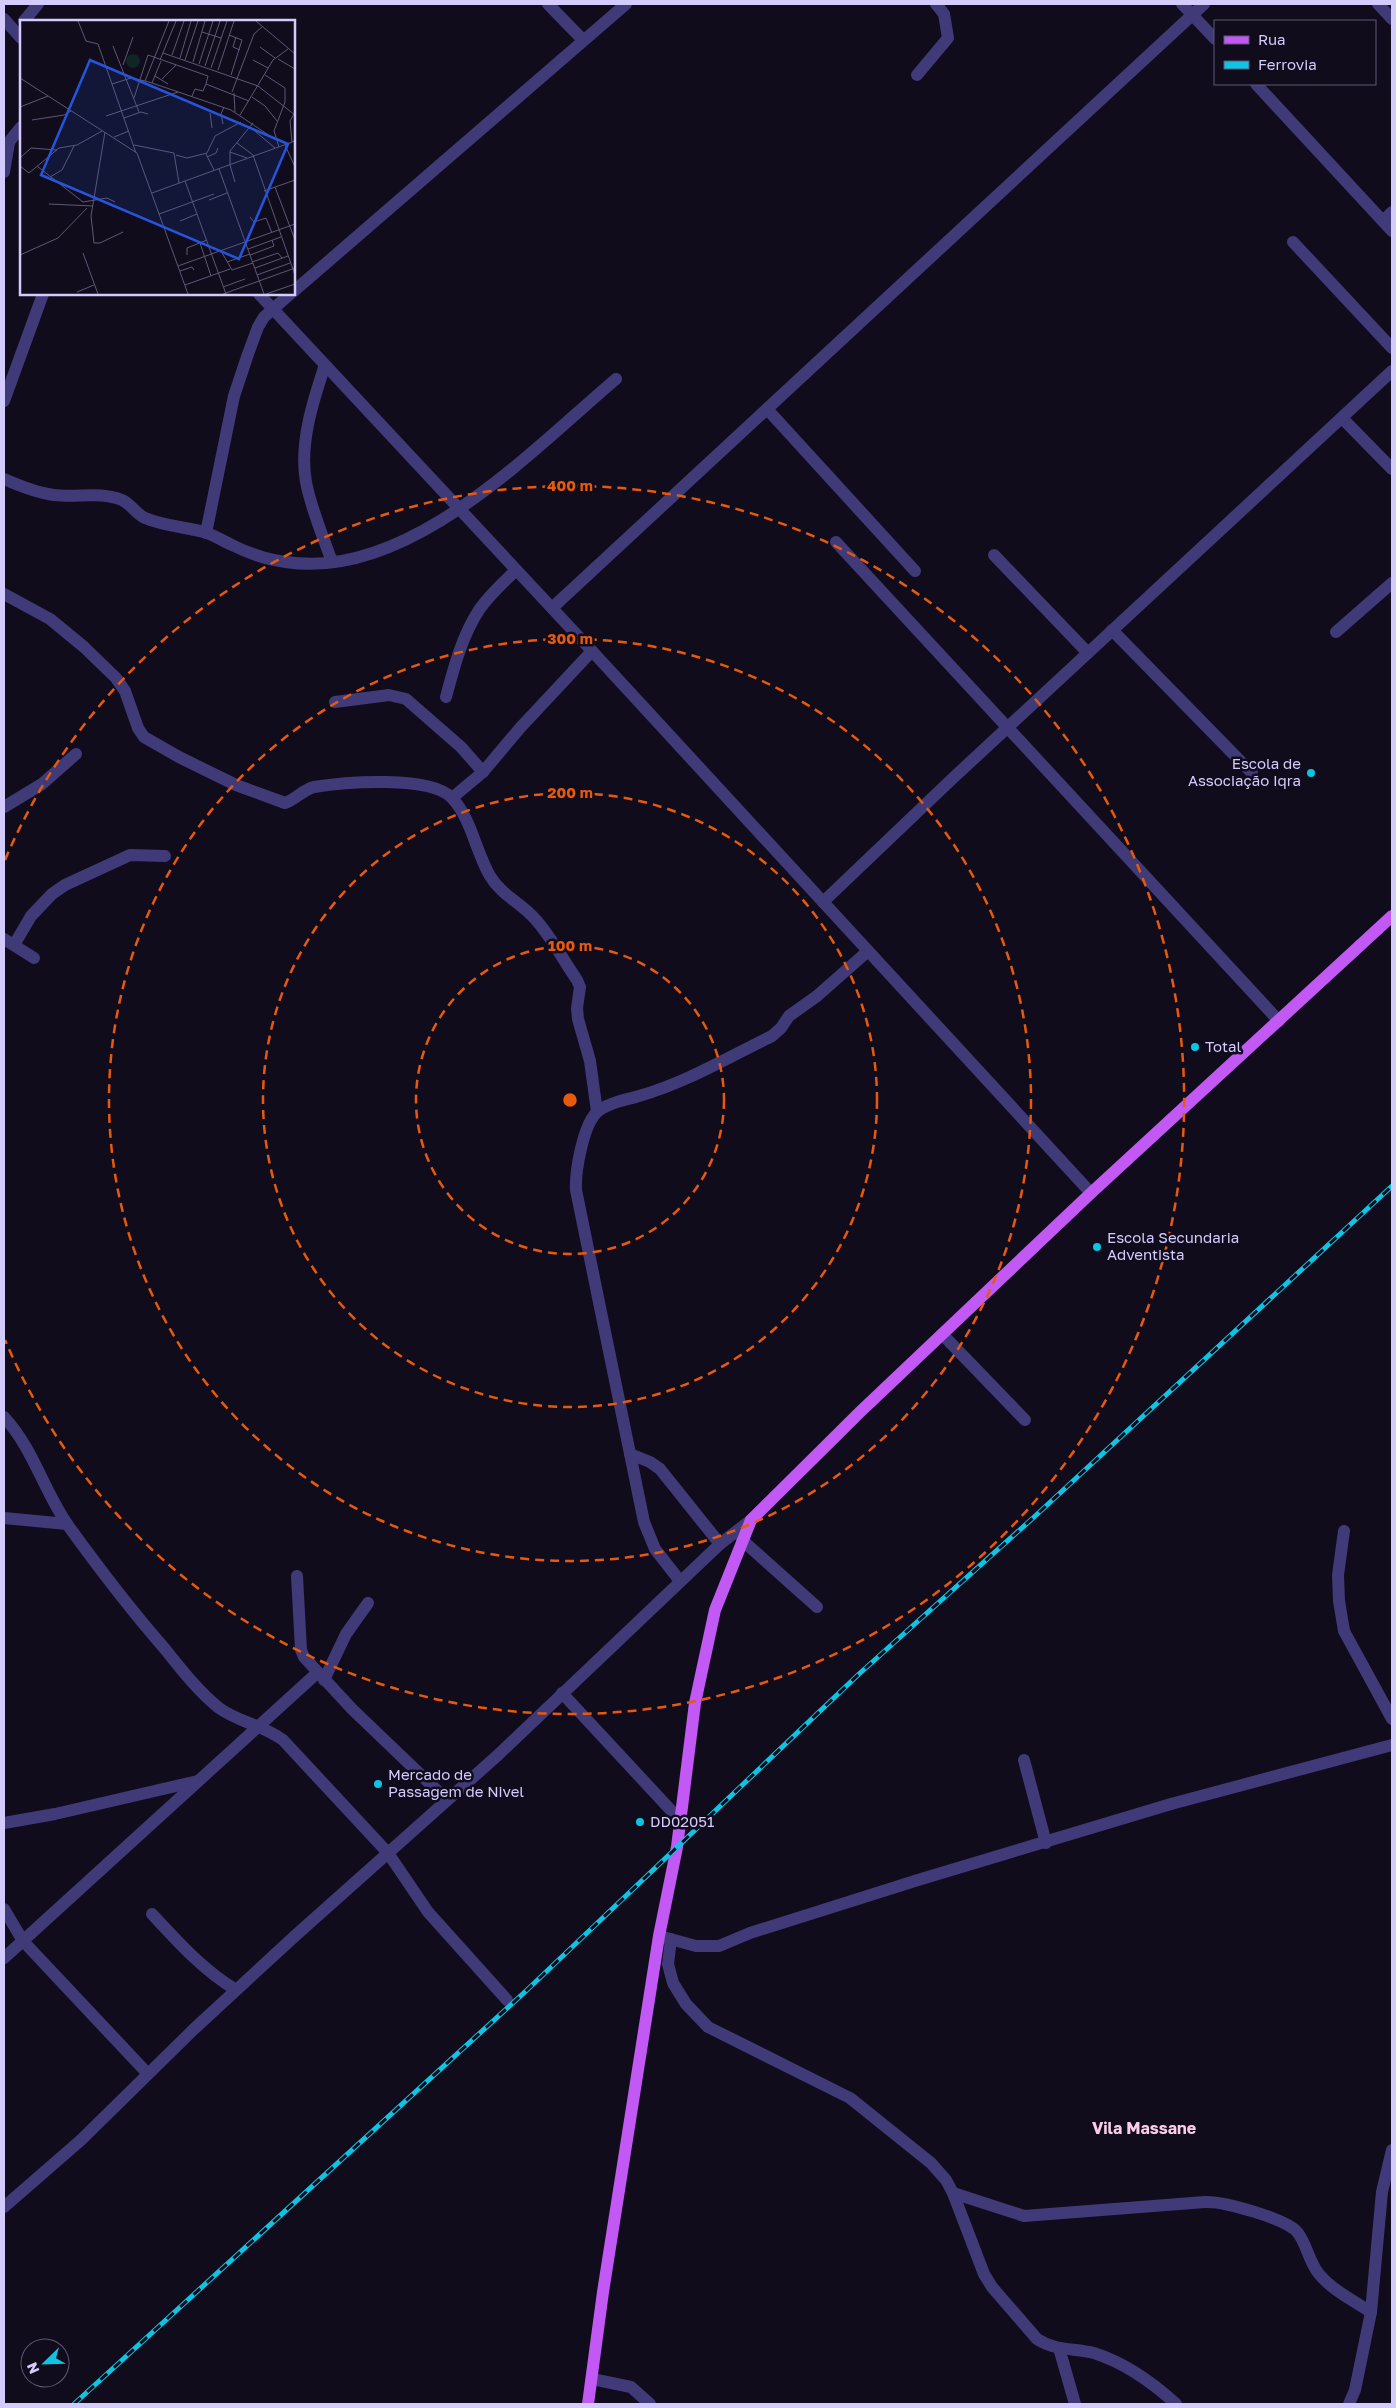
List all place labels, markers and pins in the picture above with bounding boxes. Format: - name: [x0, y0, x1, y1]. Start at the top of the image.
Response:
- place label: Escola de Associação Iqra: [1188, 754, 1301, 789]
- marker: Escola de Associação Iqra: [1305, 767, 1317, 779]
- place label: Total: [1205, 1037, 1241, 1055]
- marker: Total: [1189, 1041, 1201, 1053]
- centre of rings: [561, 1091, 579, 1109]
- place label: Escola Secundaria Adventista: [1107, 1228, 1239, 1263]
- marker: Escola Secundaria Adventista: [1091, 1241, 1103, 1253]
- place label: Mercado de Passagem de Nivel: [388, 1765, 524, 1800]
- marker: Mercado de Passagem de Nivel: [372, 1778, 384, 1790]
- place label: DD02051: [650, 1812, 714, 1830]
- marker: DD02051: [634, 1816, 646, 1828]

